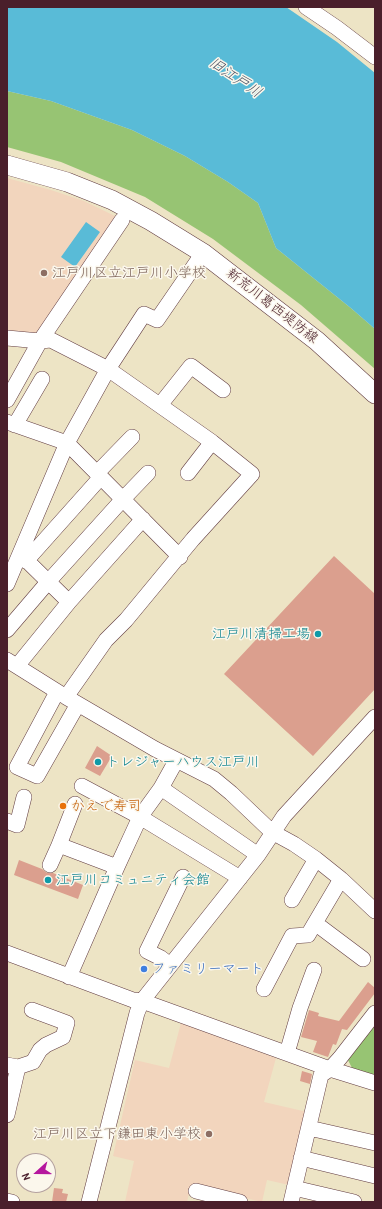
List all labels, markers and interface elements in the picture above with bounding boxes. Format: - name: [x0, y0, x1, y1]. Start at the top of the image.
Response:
- water label: 旧江戸川: [205, 54, 265, 102]
- place label: 江戸川区立江戸川小学校: [52, 265, 206, 281]
- street label: 新荒川葛西堤防線: [223, 265, 321, 347]
- marker: 江戸川区立江戸川小学校: [39, 268, 49, 278]
- place label: 江戸川清掃工場: [212, 626, 310, 642]
- marker: 江戸川清掃工場: [313, 629, 323, 639]
- place label: トレジャーハウス江戸川: [106, 754, 260, 770]
- marker: トレジャーハウス江戸川: [93, 757, 103, 767]
- place label: かえで寿司: [71, 798, 141, 814]
- marker: かえで寿司: [58, 801, 68, 811]
- place label: 江戸川コミュニティ会館: [56, 872, 210, 888]
- marker: 江戸川コミュニティ会館: [43, 875, 53, 885]
- place label: ファミリーマート: [152, 961, 264, 977]
- marker: ファミリーマート: [139, 964, 149, 974]
- place label: 江戸川区立下鎌田東小学校: [33, 1126, 201, 1142]
- marker: 江戸川区立下鎌田東小学校: [204, 1129, 214, 1139]
- north arrow: [16, 1153, 56, 1193]
- text: N: [18, 1172, 33, 1182]

